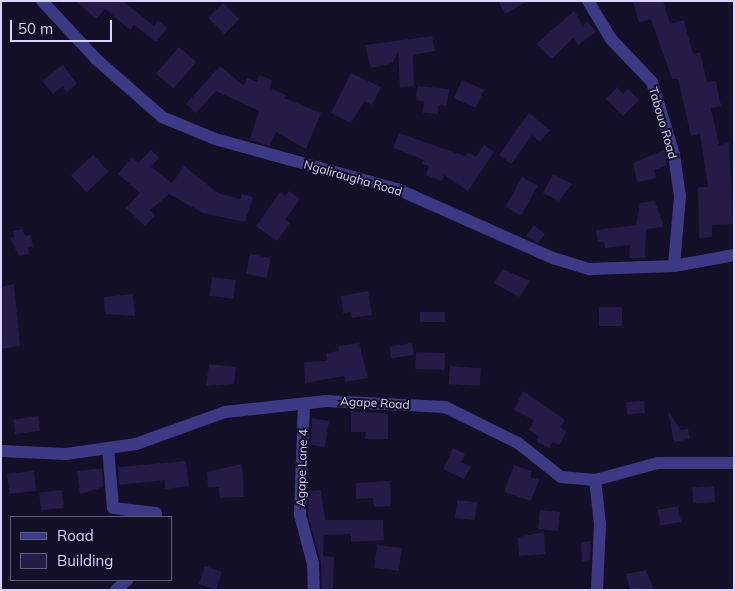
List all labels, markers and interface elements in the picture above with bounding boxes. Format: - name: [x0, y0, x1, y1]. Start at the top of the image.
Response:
- scale bar: [12, 10, 115, 42]
- text: 50 m: [18, 19, 53, 38]
- street label: Tabouo Road: [646, 85, 680, 161]
- street label: Ngaliraugha Road: [302, 157, 404, 199]
- street label: Agape Road: [340, 394, 410, 412]
- street label: Agape Lane 4: [293, 429, 311, 507]
- legend: [10, 516, 172, 581]
- text: Road: [57, 526, 94, 545]
- text: Building: [57, 551, 113, 570]

